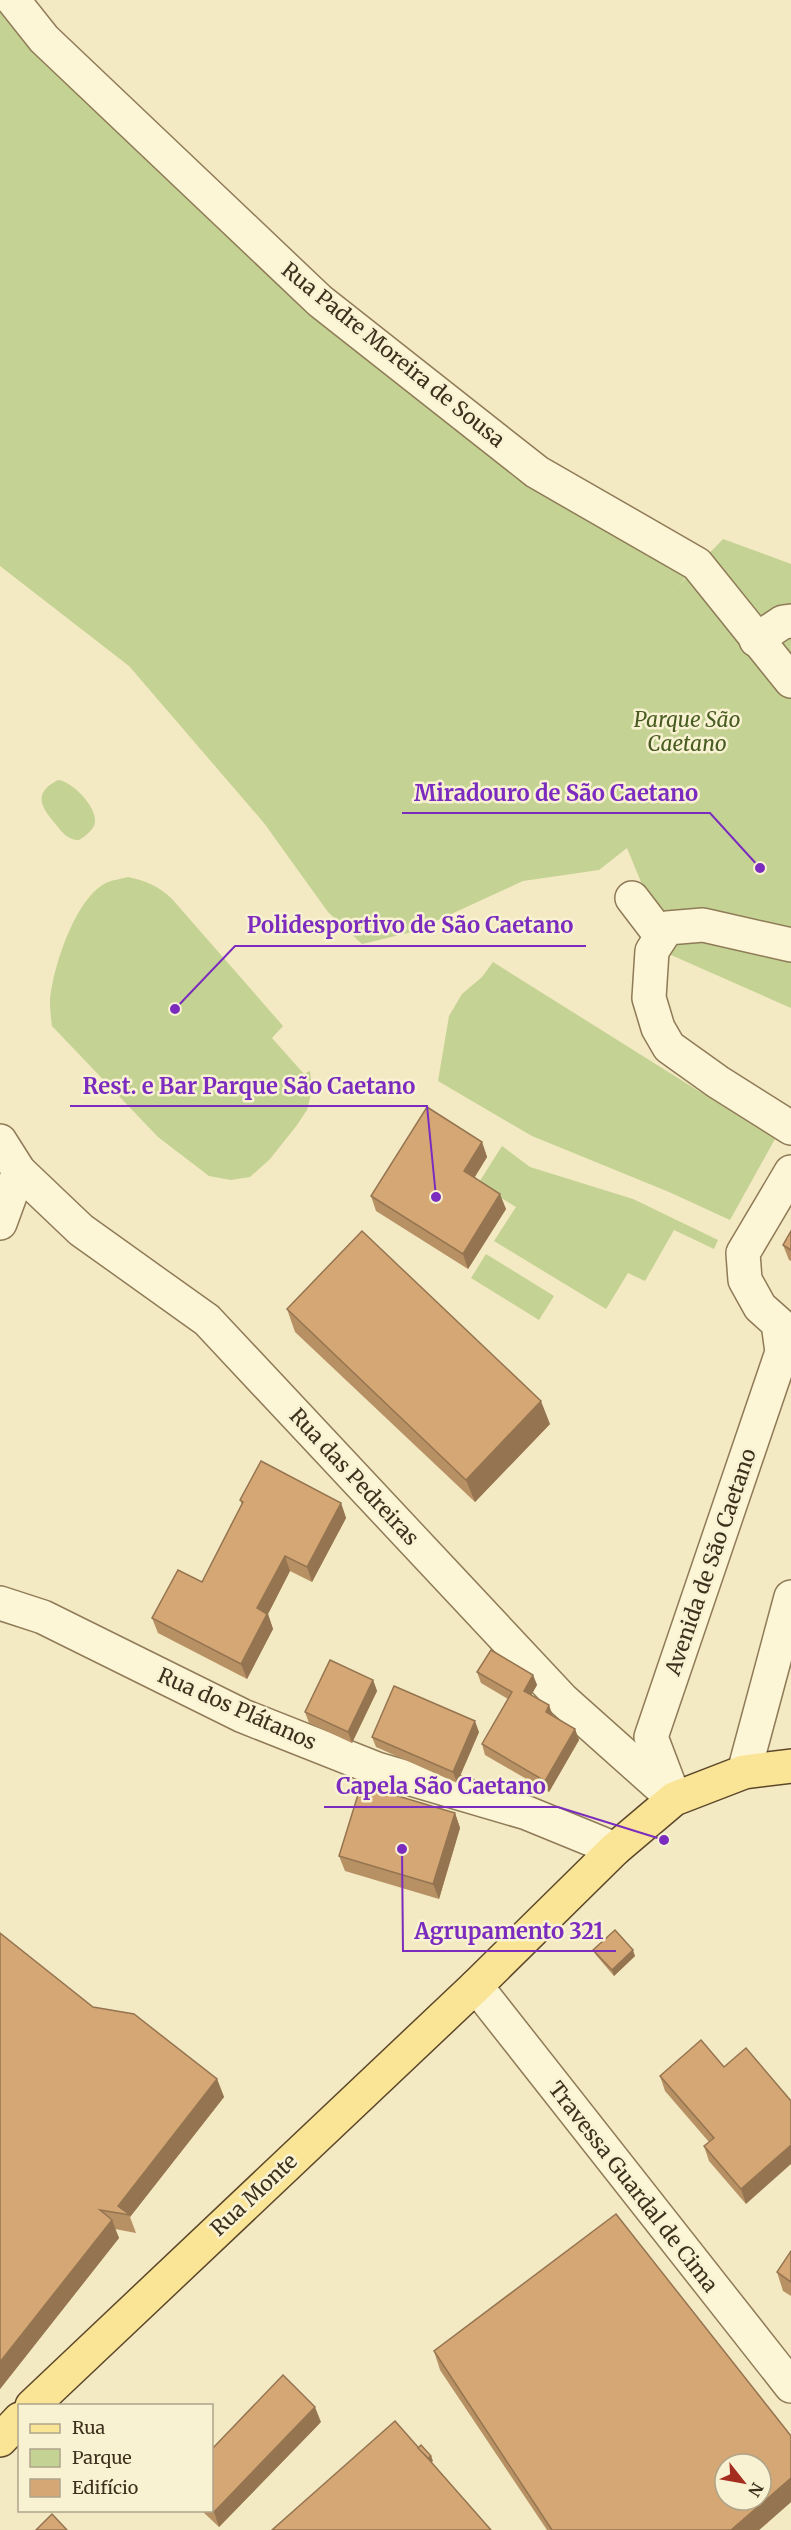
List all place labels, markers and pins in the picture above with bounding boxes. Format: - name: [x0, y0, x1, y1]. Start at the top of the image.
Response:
- callout: Miradouro de São Caetano: [402, 773, 710, 813]
- callout: Polidesportivo de São Caetano: [235, 906, 586, 946]
- callout: Rest. e Bar Parque São Caetano: [70, 1066, 427, 1106]
- callout: Capela São Caetano: [324, 1767, 558, 1807]
- callout: Agrupamento 321: [403, 1911, 616, 1951]

